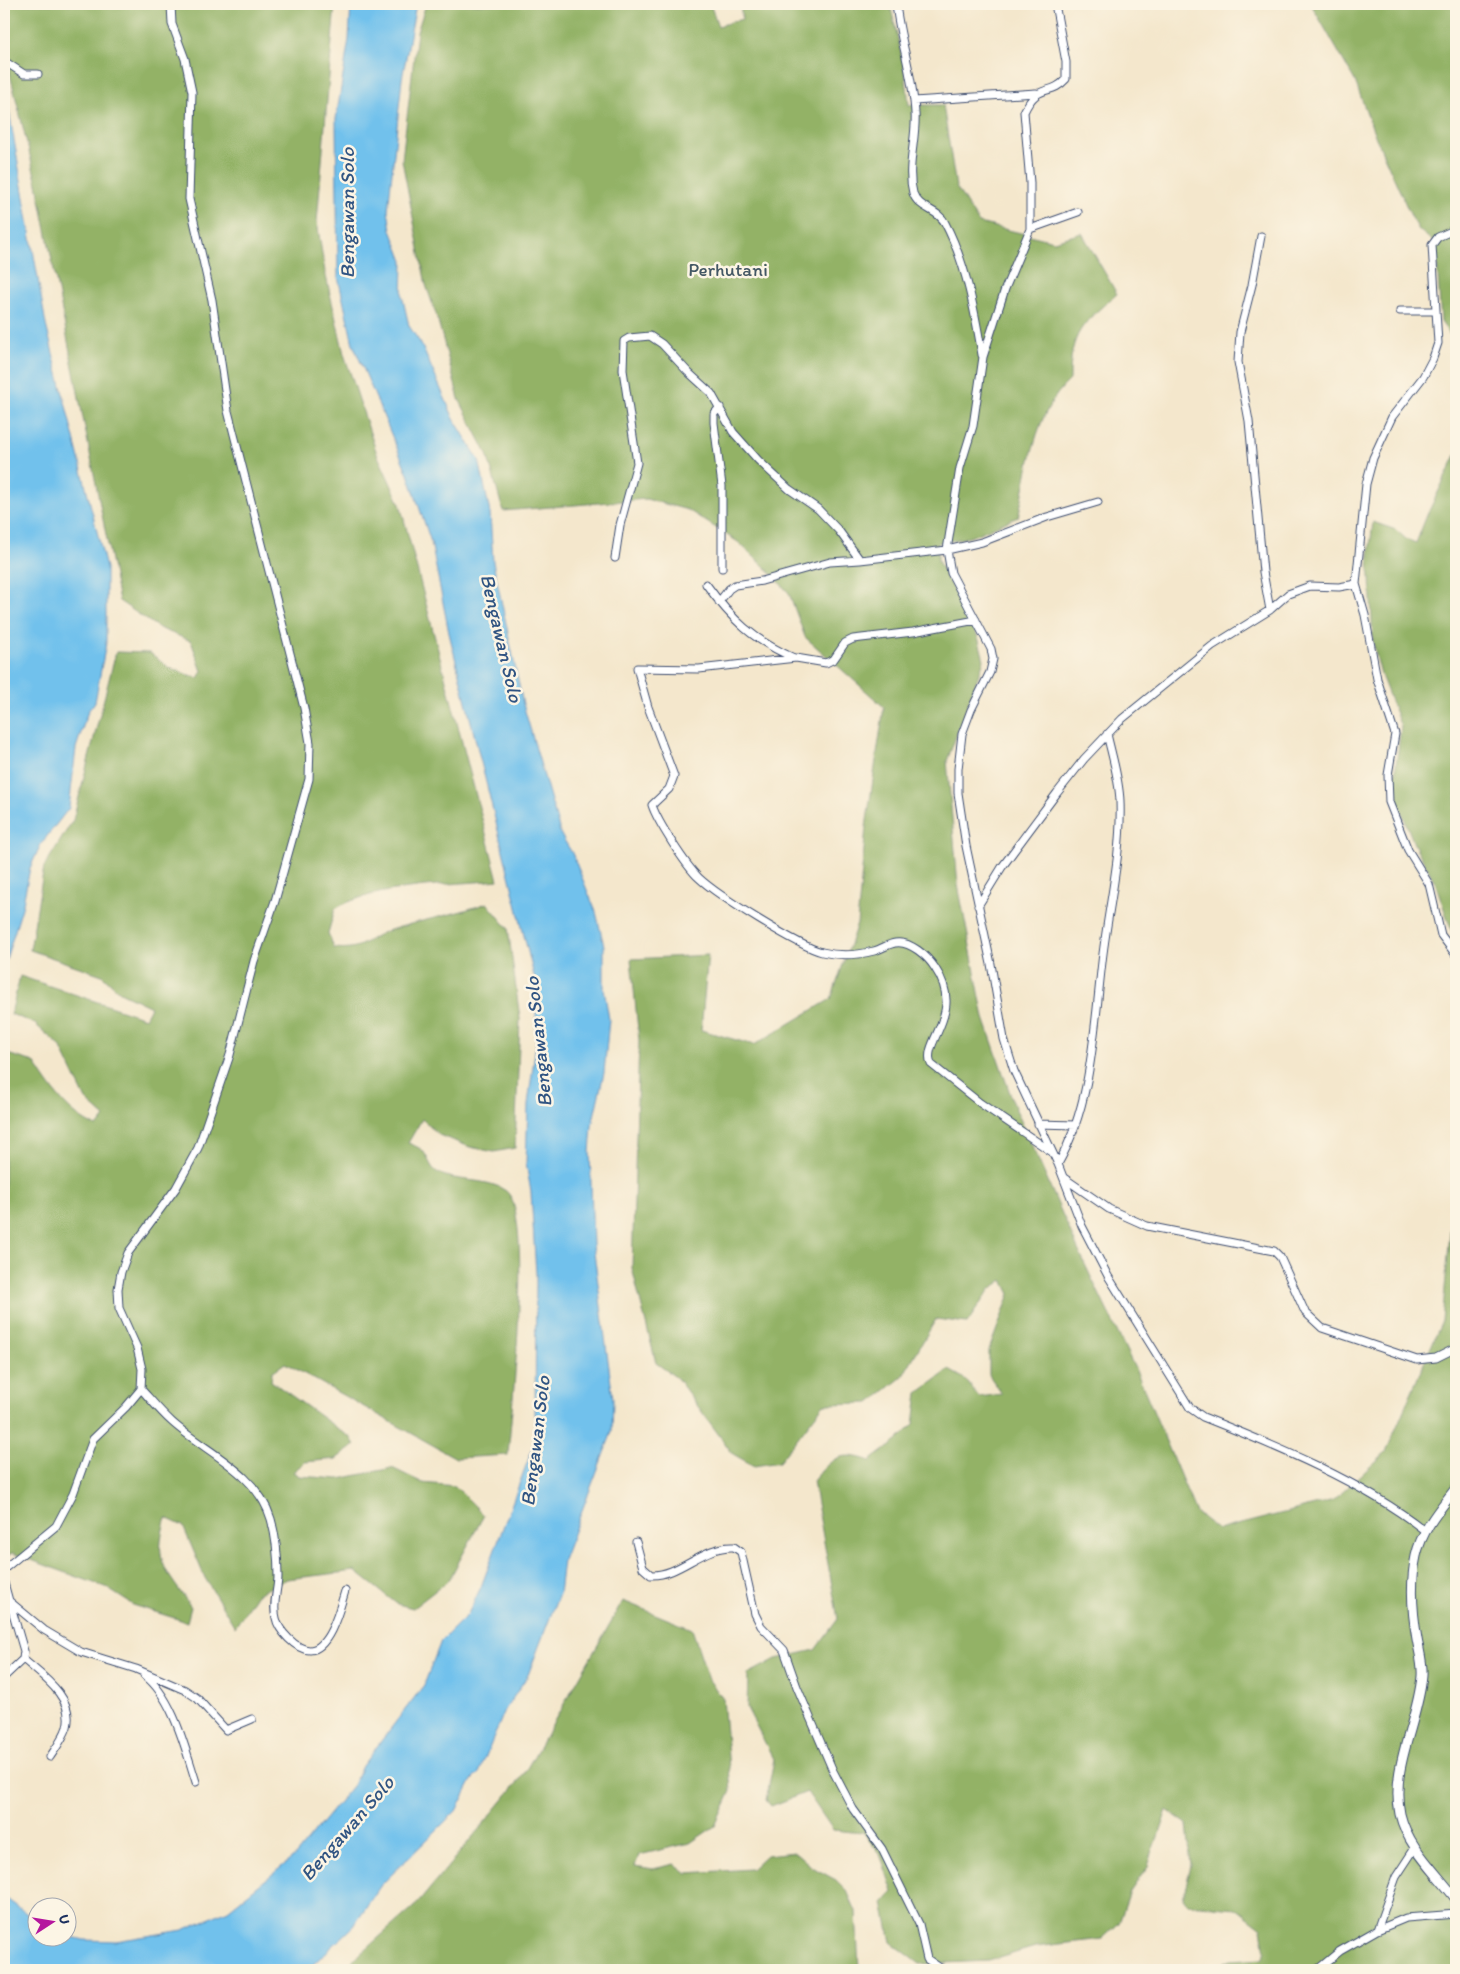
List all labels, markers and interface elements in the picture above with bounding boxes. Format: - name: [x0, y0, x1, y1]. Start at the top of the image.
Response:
- water label: Bengawan Solo: [335, 147, 359, 278]
- park label: Perhutani: [688, 258, 768, 281]
- water label: Bengawan Solo: [476, 572, 529, 705]
- water label: Bengawan Solo: [519, 975, 557, 1108]
- water label: Bengawan Solo: [515, 1374, 555, 1507]
- water label: Bengawan Solo: [295, 1770, 400, 1885]
- north arrow: [28, 1896, 78, 1946]
- text: U: [55, 1913, 74, 1926]

